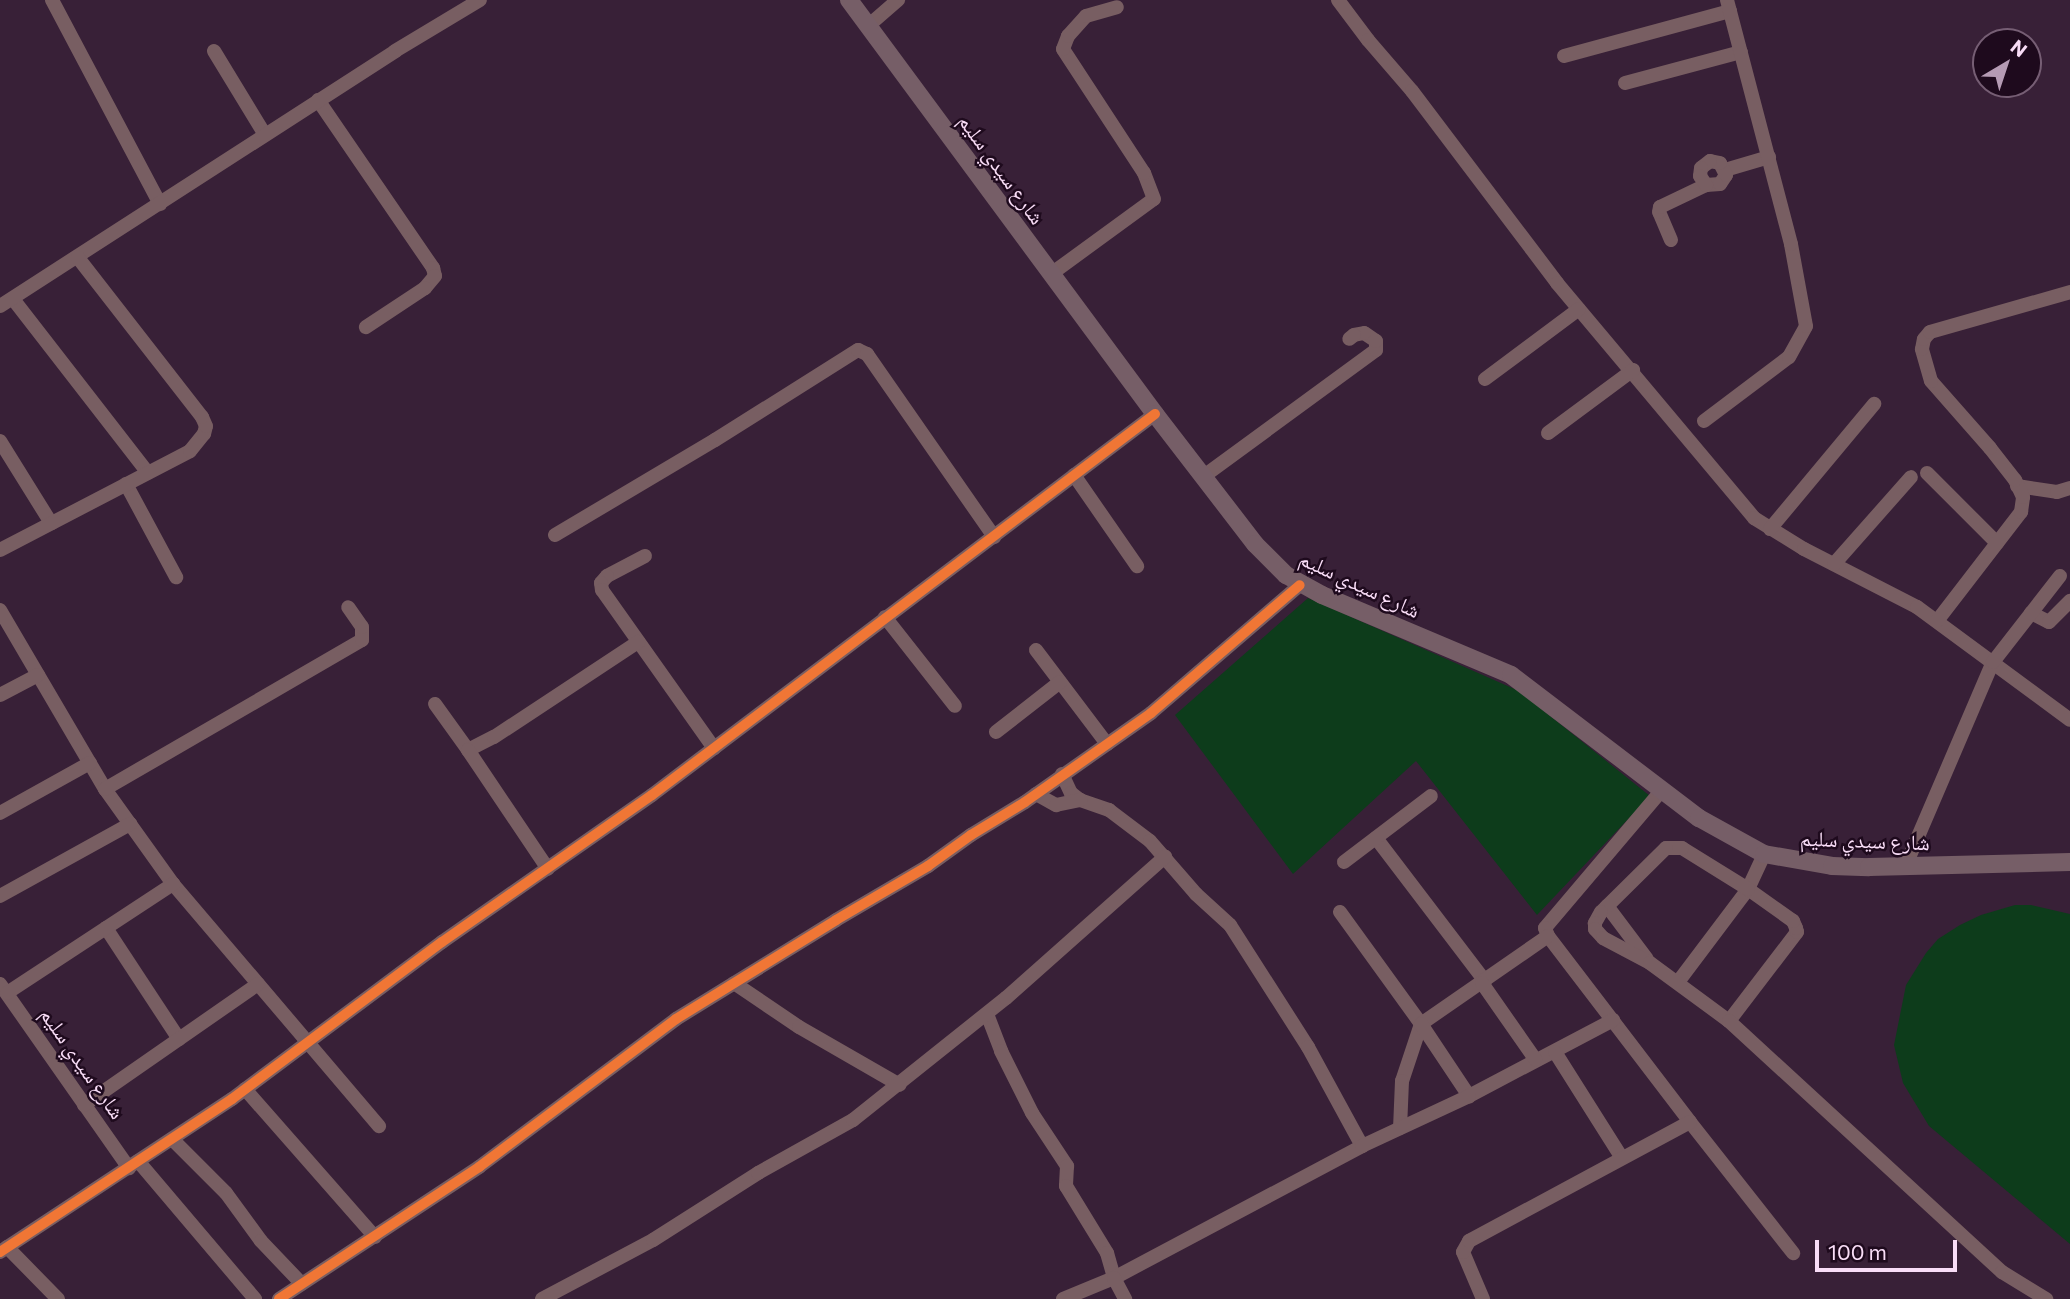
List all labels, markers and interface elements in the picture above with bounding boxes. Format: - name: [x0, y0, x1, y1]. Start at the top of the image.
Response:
- north arrow: [1972, 28, 2042, 98]
- text: N: [2006, 34, 2032, 61]
- street label: شارع سيدي سليم: [954, 109, 1050, 229]
- street label: شارع سيدي سليم: [1296, 545, 1424, 623]
- street label: شارع سيدي سليم: [1800, 825, 1930, 855]
- street label: شارع سيدي سليم: [35, 1003, 131, 1123]
- scale bar: [1818, 1226, 1960, 1270]
- text: 100 m: [1828, 1239, 1887, 1264]

